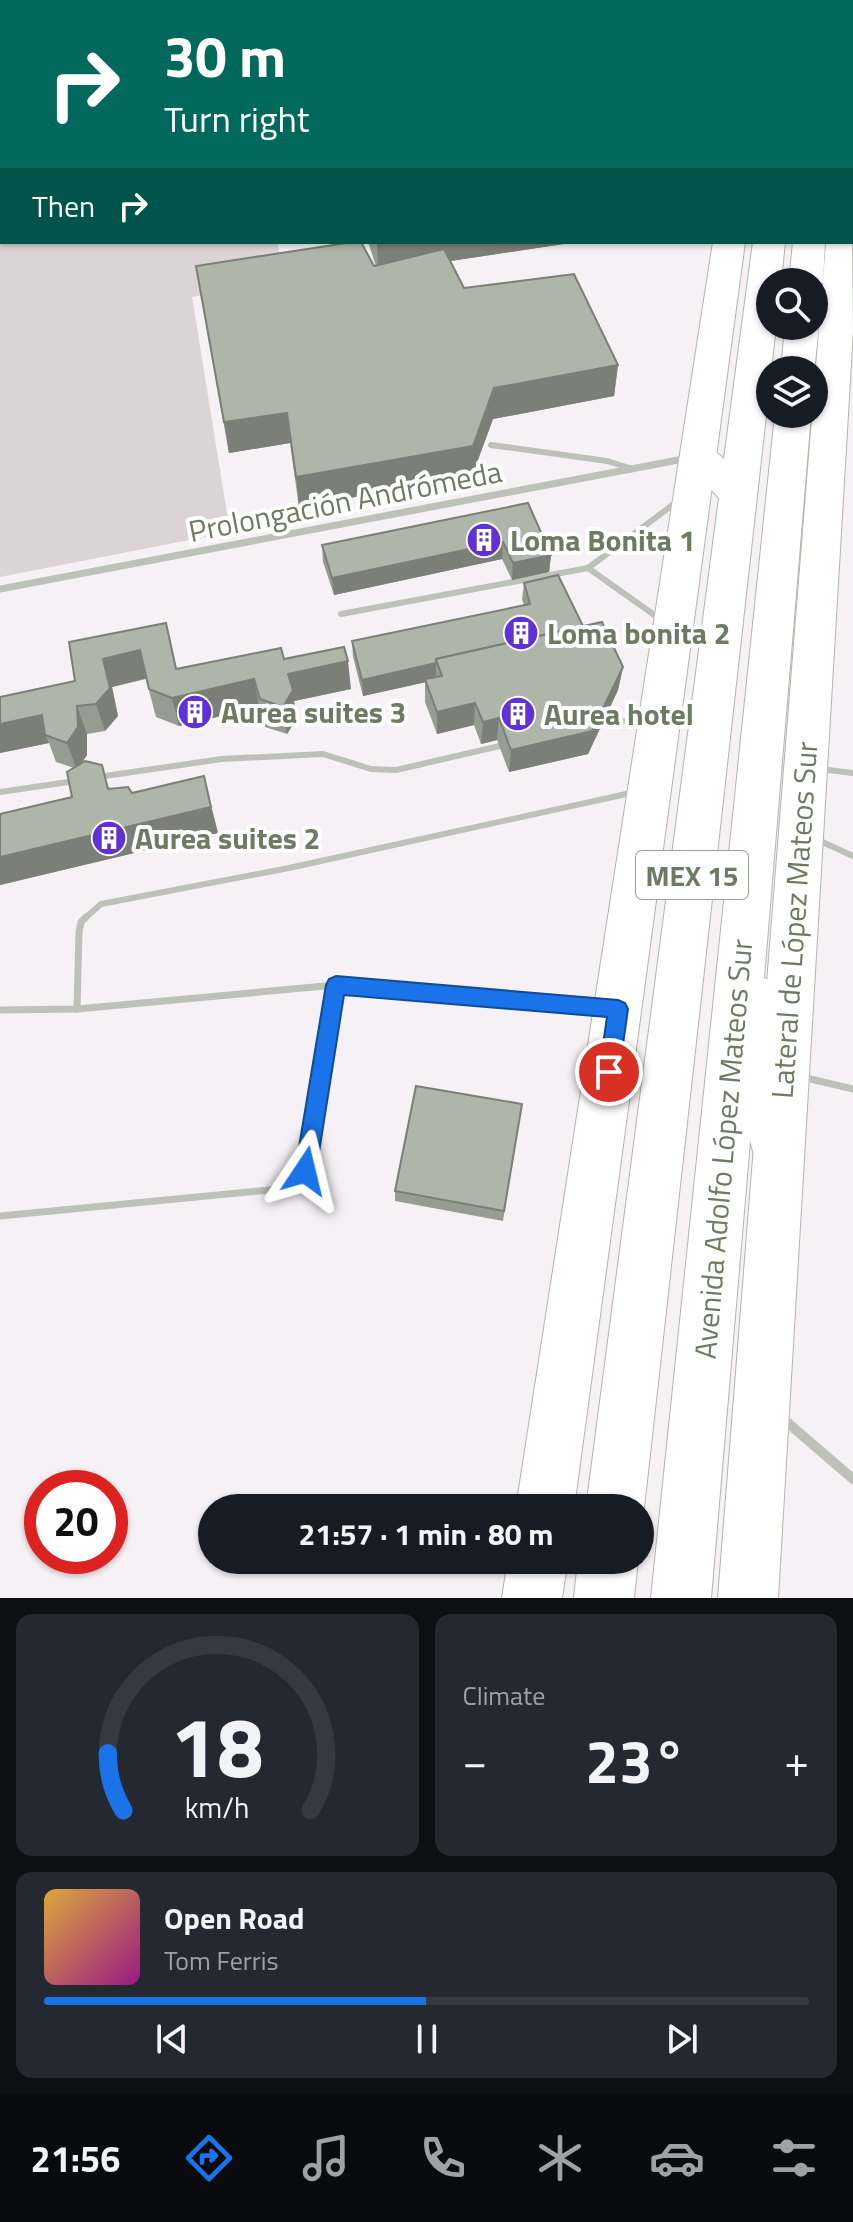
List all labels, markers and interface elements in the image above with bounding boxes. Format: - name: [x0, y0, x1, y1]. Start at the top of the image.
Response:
- text: 30 m: [164, 14, 286, 99]
- icon: right: [32, 32, 136, 136]
- text: Turn right: [164, 91, 309, 146]
- text: Then: [32, 183, 95, 229]
- icon: right: [111, 184, 155, 228]
- map controls: [756, 268, 828, 428]
- button: search: [756, 268, 828, 340]
- button: layers: [756, 356, 828, 428]
- street label: Prolongación Andrómeda: [184, 448, 506, 554]
- place label: Loma Bonita 1: [510, 517, 695, 563]
- building icon: Loma Bonita 1: [465, 521, 503, 559]
- place label: Loma bonita 2: [547, 610, 730, 656]
- building icon: Loma bonita 2: [502, 614, 540, 652]
- place label: Aurea suites 3: [221, 689, 406, 735]
- place label: Aurea hotel: [544, 691, 694, 737]
- building icon: Aurea suites 3: [176, 693, 214, 731]
- building icon: Aurea hotel: [499, 695, 537, 733]
- street label: Lateral de López Mateos Sur: [759, 740, 829, 1100]
- place label: Aurea suites 2: [135, 815, 320, 861]
- building icon: Aurea suites 2: [90, 819, 128, 857]
- road number: MEX 15: [636, 851, 748, 899]
- street label: Avenida Adolfo López Mateos Sur: [682, 937, 764, 1361]
- pin: [575, 1038, 643, 1106]
- icon: arrive: [587, 1050, 631, 1094]
- position arrow: [263, 1129, 347, 1213]
- speed limit sign: 20: [24, 1470, 128, 1574]
- text: 21:57 · 1 min · 80 m: [299, 1511, 553, 1557]
- text: Climate: [463, 1676, 545, 1715]
- text: 18: [171, 1683, 264, 1809]
- text: 23°: [585, 1715, 686, 1806]
- text: −: [463, 1727, 487, 1794]
- text: +: [784, 1727, 809, 1794]
- text: km/h: [185, 1786, 250, 1829]
- text: Open Road: [164, 1895, 305, 1941]
- text: Tom Ferris: [164, 1941, 279, 1980]
- icon: previous: [150, 2017, 194, 2061]
- icon: pause: [405, 2017, 449, 2061]
- icon: next: [660, 2017, 704, 2061]
- icon: directions: [181, 2130, 237, 2186]
- icon: music: [298, 2130, 354, 2186]
- icon: phone: [415, 2130, 471, 2186]
- icon: climate: [532, 2130, 588, 2186]
- icon: car: [649, 2130, 705, 2186]
- icon: filters: [766, 2130, 822, 2186]
- text: 21:56: [31, 2131, 120, 2186]

